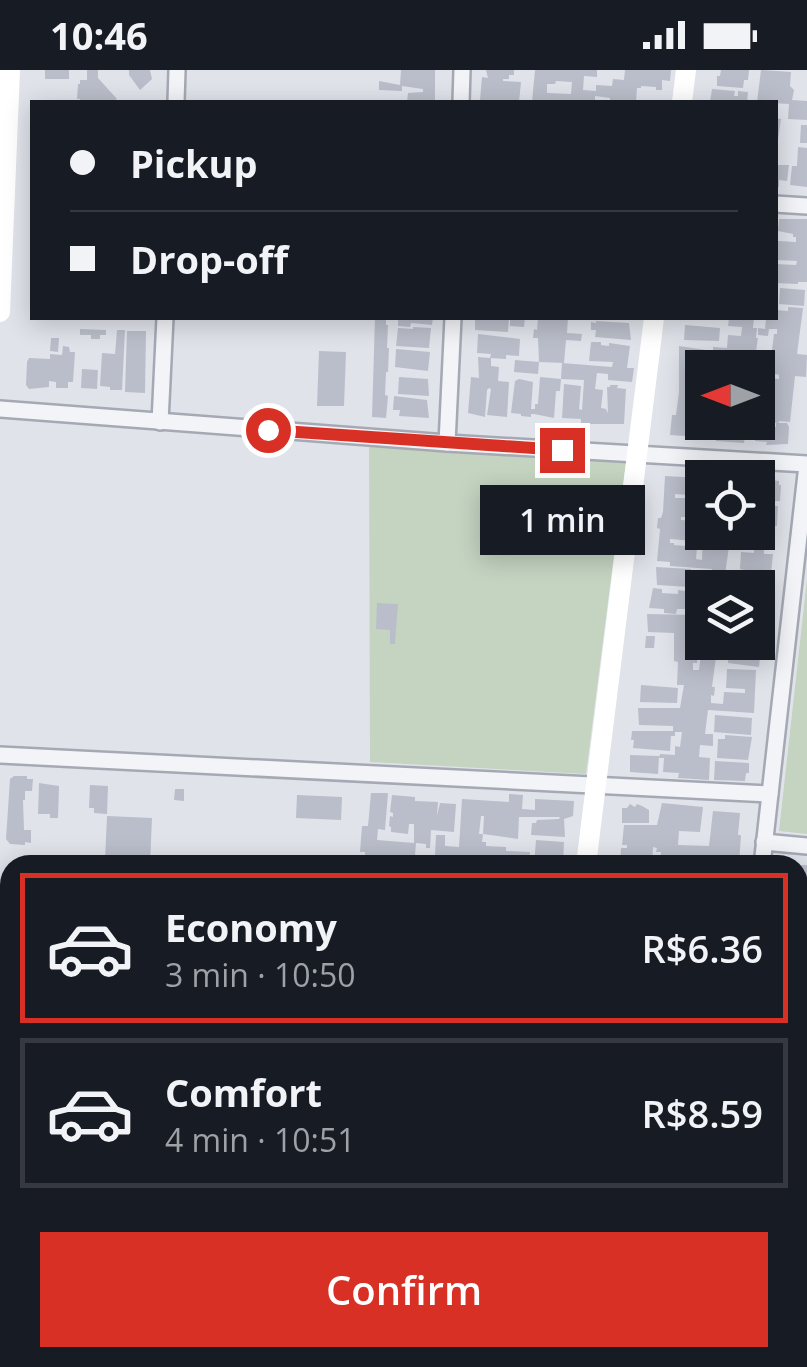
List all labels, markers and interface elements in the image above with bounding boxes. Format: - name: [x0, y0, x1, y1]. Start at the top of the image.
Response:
- text: 10:46: [50, 9, 148, 61]
- text: Pickup: [130, 137, 258, 189]
- text: Drop-off: [130, 233, 288, 285]
- north arrow: [685, 350, 775, 440]
- map controls: [685, 350, 775, 660]
- route start: [246, 408, 291, 453]
- route end: [540, 428, 585, 473]
- button: locate: [685, 460, 775, 550]
- callout: 1 min: [480, 485, 644, 555]
- text: 1 min: [519, 498, 606, 541]
- button: layers: [685, 570, 775, 660]
- text: Economy: [165, 901, 337, 953]
- icon: car: [45, 903, 135, 993]
- text: R$6.36: [641, 922, 763, 974]
- text: 3 min · 10:50: [165, 953, 356, 996]
- text: Comfort: [165, 1066, 322, 1118]
- icon: car: [45, 1068, 135, 1158]
- text: R$8.59: [641, 1087, 763, 1139]
- text: 4 min · 10:51: [165, 1118, 356, 1161]
- button: Confirm: [40, 1232, 768, 1347]

